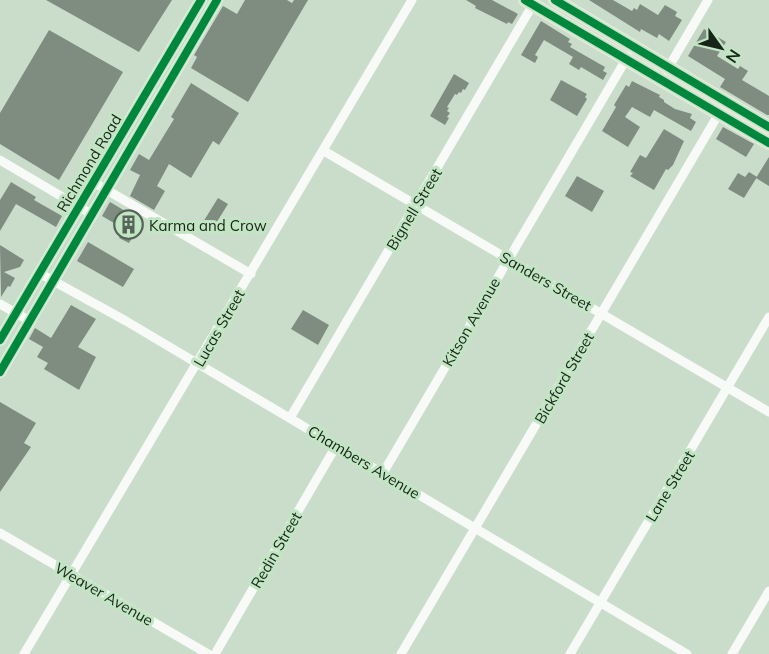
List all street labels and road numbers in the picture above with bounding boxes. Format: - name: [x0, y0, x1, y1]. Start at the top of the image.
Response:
- street label: Richmond Road: [52, 111, 126, 215]
- street label: Bignell Street: [382, 165, 446, 253]
- street label: Sanders Street: [497, 247, 595, 315]
- street label: Kitson Avenue: [438, 274, 504, 370]
- street label: Lucas Street: [189, 286, 249, 370]
- street label: Bickford Street: [530, 329, 598, 427]
- street label: Chambers Avenue: [305, 421, 423, 503]
- street label: Lane Street: [641, 447, 699, 525]
- street label: Redin Street: [246, 508, 306, 592]
- street label: Weaver Avenue: [51, 558, 157, 630]

